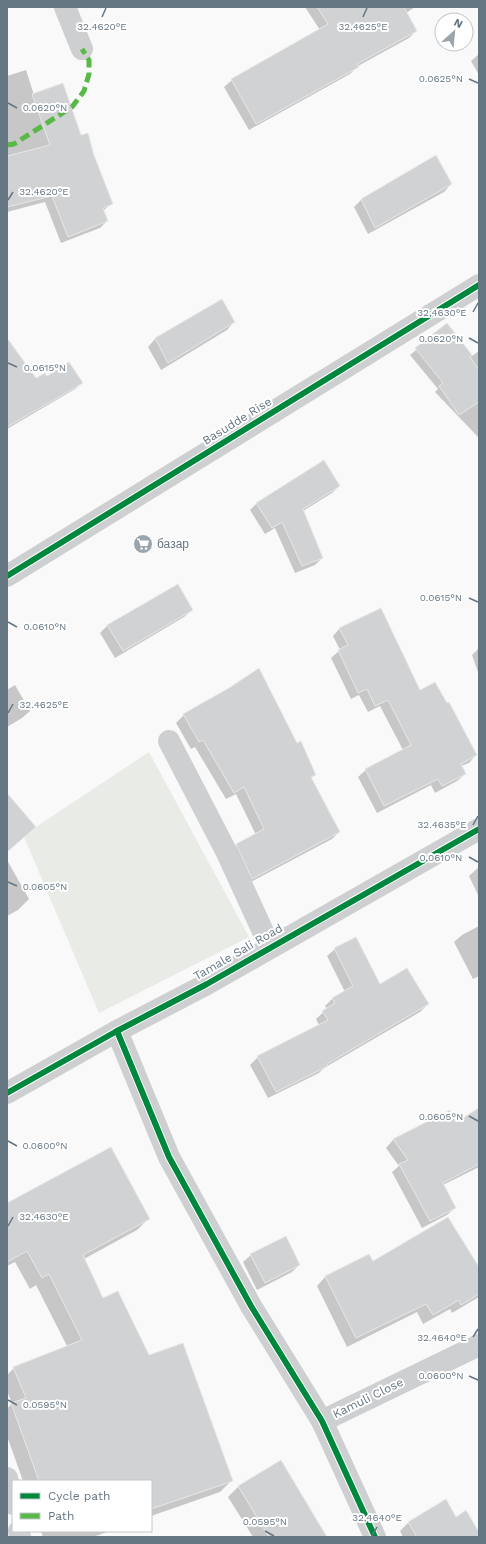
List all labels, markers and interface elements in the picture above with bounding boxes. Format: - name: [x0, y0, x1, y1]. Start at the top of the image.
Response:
- north arrow: [434, 12, 474, 52]
- text: N: [452, 16, 465, 31]
- text: 32.4620°E: [77, 21, 127, 32]
- text: 32.4625°E: [338, 21, 388, 32]
- text: 0.0625°N: [419, 73, 463, 84]
- text: 0.0620°N: [23, 102, 67, 113]
- text: 32.4620°E: [19, 186, 69, 197]
- text: 32.4630°E: [417, 307, 467, 318]
- text: 0.0620°N: [419, 333, 463, 344]
- text: 0.0615°N: [24, 362, 66, 373]
- street label: Basudde Rise: [200, 394, 274, 448]
- supermarket icon: базар: [132, 533, 154, 555]
- place label: базар: [157, 537, 189, 551]
- text: 0.0615°N: [420, 592, 462, 603]
- text: 0.0610°N: [24, 621, 66, 632]
- text: 32.4625°E: [19, 699, 69, 710]
- text: 32.4635°E: [417, 819, 467, 830]
- text: 0.0610°N: [420, 852, 462, 863]
- text: 0.0605°N: [23, 881, 67, 892]
- street label: Tamale Sali Road: [191, 921, 285, 983]
- text: 0.0605°N: [419, 1111, 463, 1122]
- text: 0.0600°N: [22, 1140, 68, 1151]
- text: 32.4630°E: [19, 1211, 69, 1222]
- text: 32.4640°E: [417, 1332, 467, 1343]
- text: 0.0600°N: [418, 1370, 464, 1381]
- street label: Kamuli Close: [330, 1375, 406, 1421]
- text: 0.0595°N: [23, 1399, 67, 1410]
- legend: [12, 1480, 152, 1532]
- text: Cycle path: [48, 1489, 110, 1503]
- text: Path: [48, 1509, 74, 1523]
- text: 32.4640°E: [352, 1512, 402, 1523]
- text: 0.0595°N: [243, 1516, 287, 1527]

